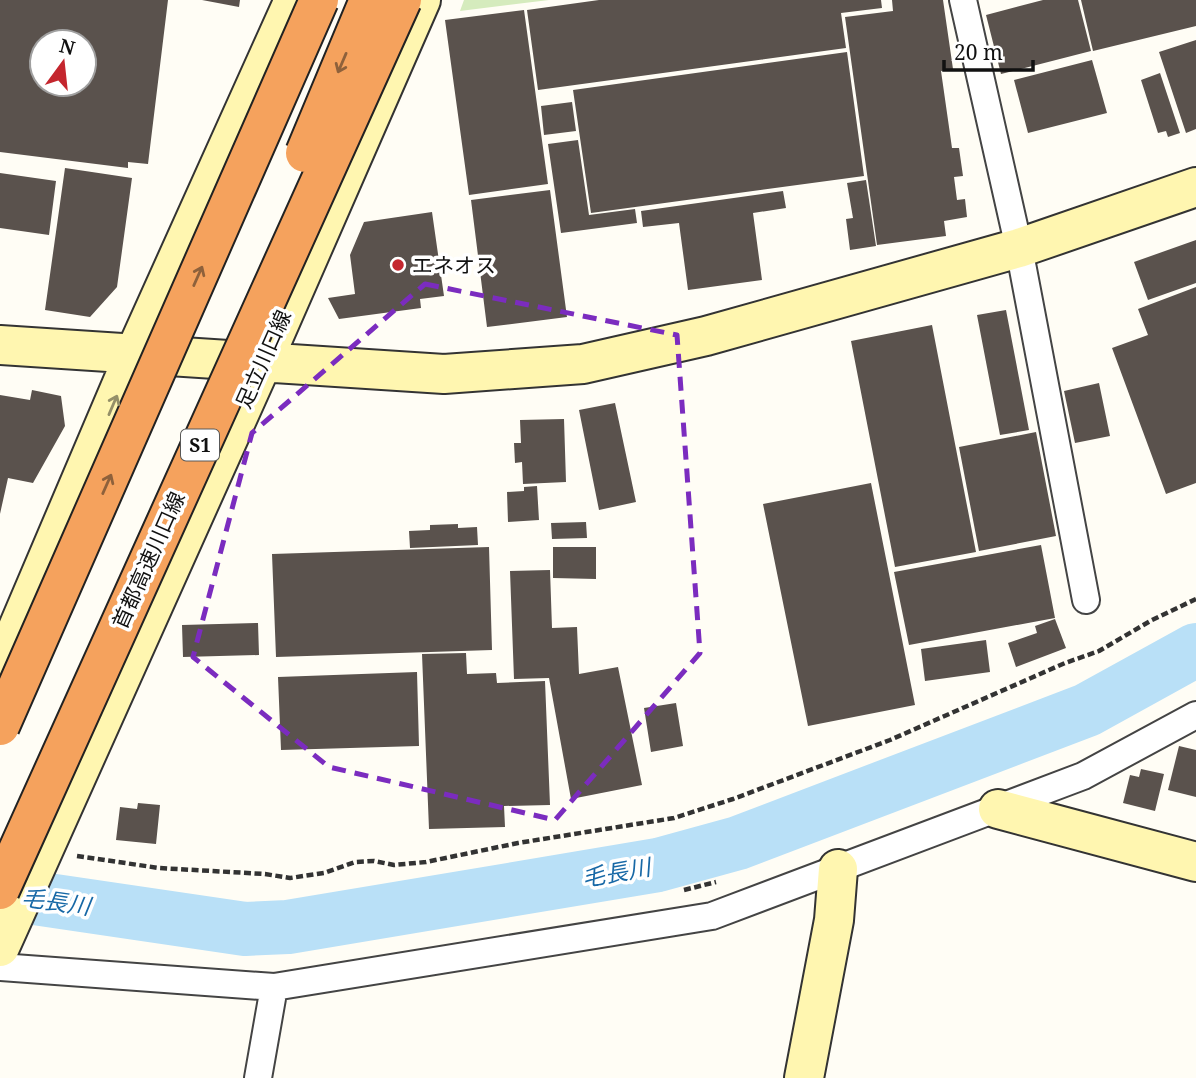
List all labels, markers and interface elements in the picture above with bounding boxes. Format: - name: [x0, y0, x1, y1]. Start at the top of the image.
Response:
- north arrow: [28, 28, 98, 98]
- scale bar: [944, 28, 1033, 72]
- text: N: [57, 32, 78, 61]
- text: 20 m: [954, 38, 1003, 66]
- one-way arrow: [335, 52, 348, 73]
- place label: エネオス: [412, 251, 496, 279]
- marker: エネオス: [390, 257, 406, 273]
- one-way arrow: [192, 266, 205, 287]
- street label: 足立川口線: [229, 305, 297, 413]
- one-way arrow: [108, 394, 121, 416]
- road number: S1: [181, 430, 219, 460]
- one-way arrow: [101, 474, 114, 495]
- street label: 首都高速川口線: [105, 487, 191, 633]
- water label: 毛長川: [579, 850, 656, 894]
- water label: 毛長川: [20, 880, 95, 922]

